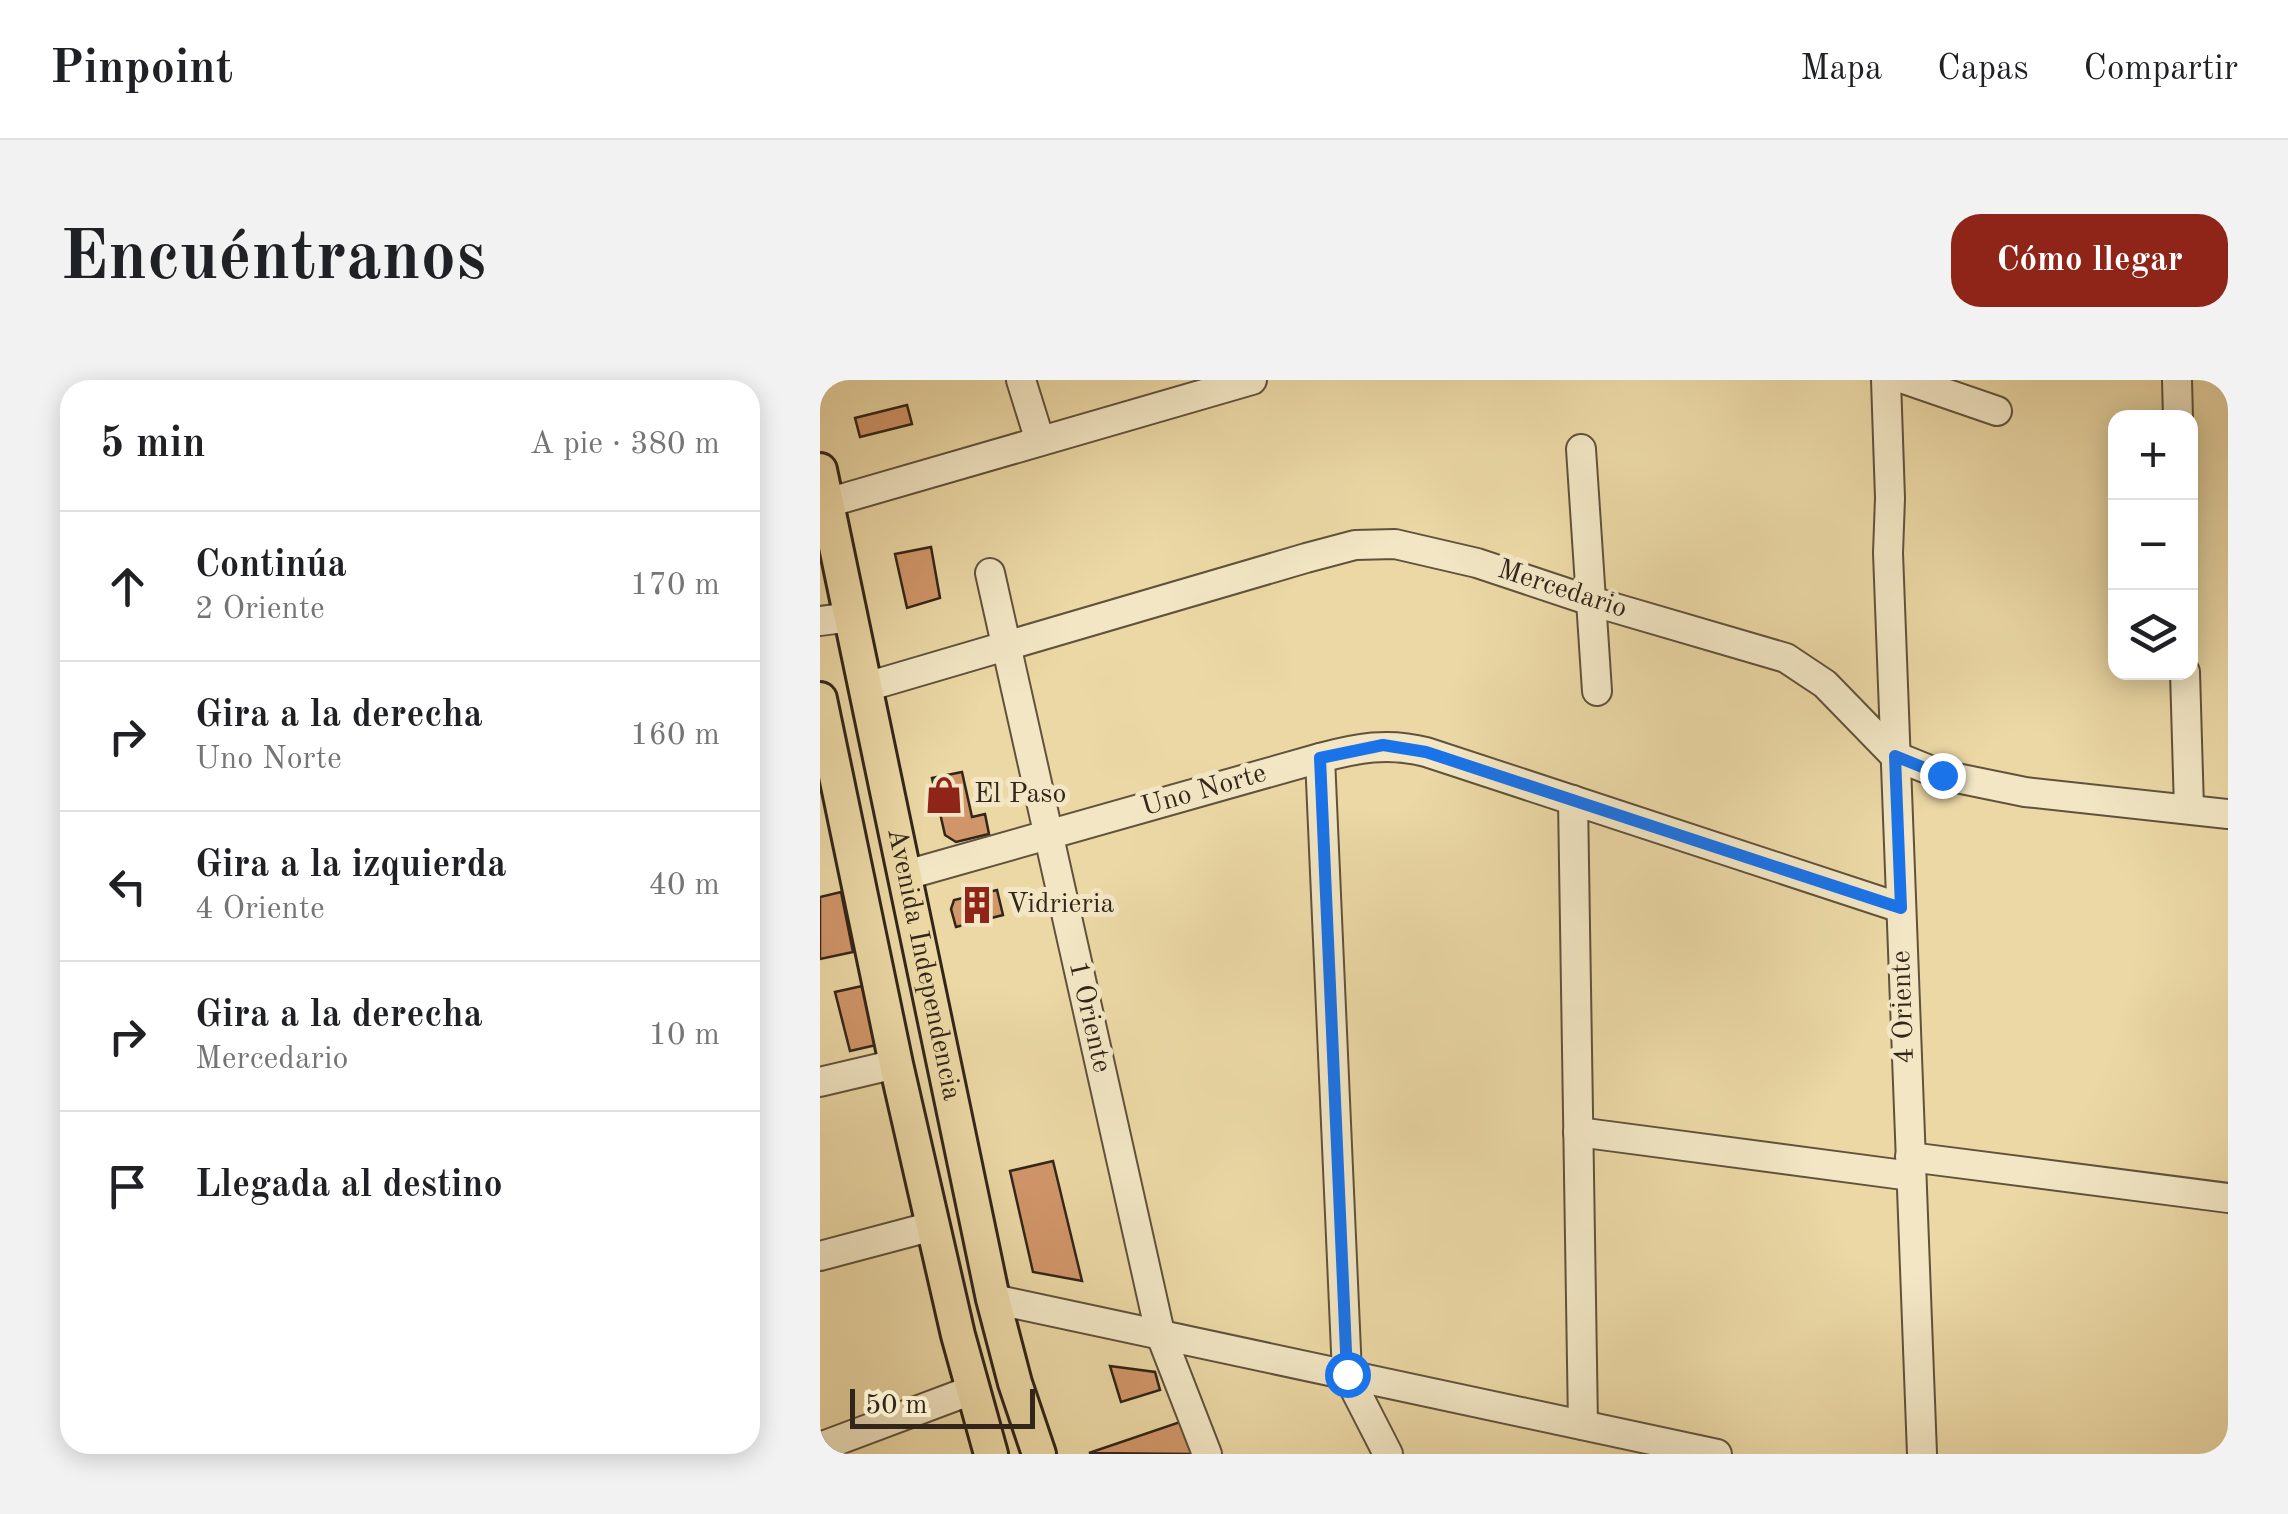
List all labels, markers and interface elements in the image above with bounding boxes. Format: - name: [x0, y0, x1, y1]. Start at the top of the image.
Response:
- text: Pinpoint: [50, 45, 233, 93]
- text: Mapa: [1800, 52, 1882, 87]
- text: Capas: [1937, 52, 2029, 87]
- text: Compartir: [2084, 52, 2238, 87]
- button: Cómo llegar: [1951, 214, 2228, 307]
- text: Encuéntranos: [60, 225, 486, 295]
- map controls: [2108, 410, 2198, 680]
- button: +: [2108, 410, 2198, 500]
- text: 5 min: [100, 424, 206, 466]
- text: A pie · 380 m: [530, 429, 720, 461]
- button: −: [2108, 500, 2198, 590]
- text: Continúa: [195, 547, 347, 585]
- street label: Mercedario: [1494, 556, 1630, 624]
- icon: ahead: [100, 559, 155, 614]
- text: 170 m: [630, 570, 720, 602]
- button: layers: [2108, 590, 2198, 680]
- text: 2 Oriente: [195, 594, 325, 626]
- text: Gira a la derecha: [195, 697, 483, 735]
- icon: right: [100, 709, 155, 764]
- text: 160 m: [630, 720, 720, 752]
- text: Uno Norte: [195, 744, 342, 776]
- route end: [1920, 753, 1966, 799]
- street label: Uno Norte: [1138, 760, 1270, 822]
- shop icon: El Paso: [923, 774, 965, 816]
- place label: El Paso: [974, 781, 1066, 809]
- street label: Avenida Independencia: [881, 826, 965, 1103]
- text: Gira a la izquierda: [195, 847, 507, 885]
- icon: left: [100, 859, 155, 914]
- text: 40 m: [649, 870, 720, 902]
- building icon: Vidrieria: [956, 884, 998, 926]
- place label: Vidrieria: [1007, 891, 1115, 919]
- text: 4 Oriente: [195, 894, 325, 926]
- street label: 4 Oriente: [1888, 950, 1920, 1064]
- street label: 1 Oriente: [1063, 959, 1115, 1075]
- text: Gira a la derecha: [195, 997, 483, 1035]
- icon: right: [100, 1009, 155, 1064]
- text: 10 m: [649, 1020, 720, 1052]
- text: Mercedario: [195, 1044, 348, 1076]
- icon: arrive: [100, 1159, 155, 1214]
- text: Llegada al destino: [195, 1167, 503, 1205]
- route start: [1325, 1352, 1371, 1398]
- scale bar: [850, 1384, 1035, 1428]
- text: 50 m: [865, 1392, 928, 1420]

